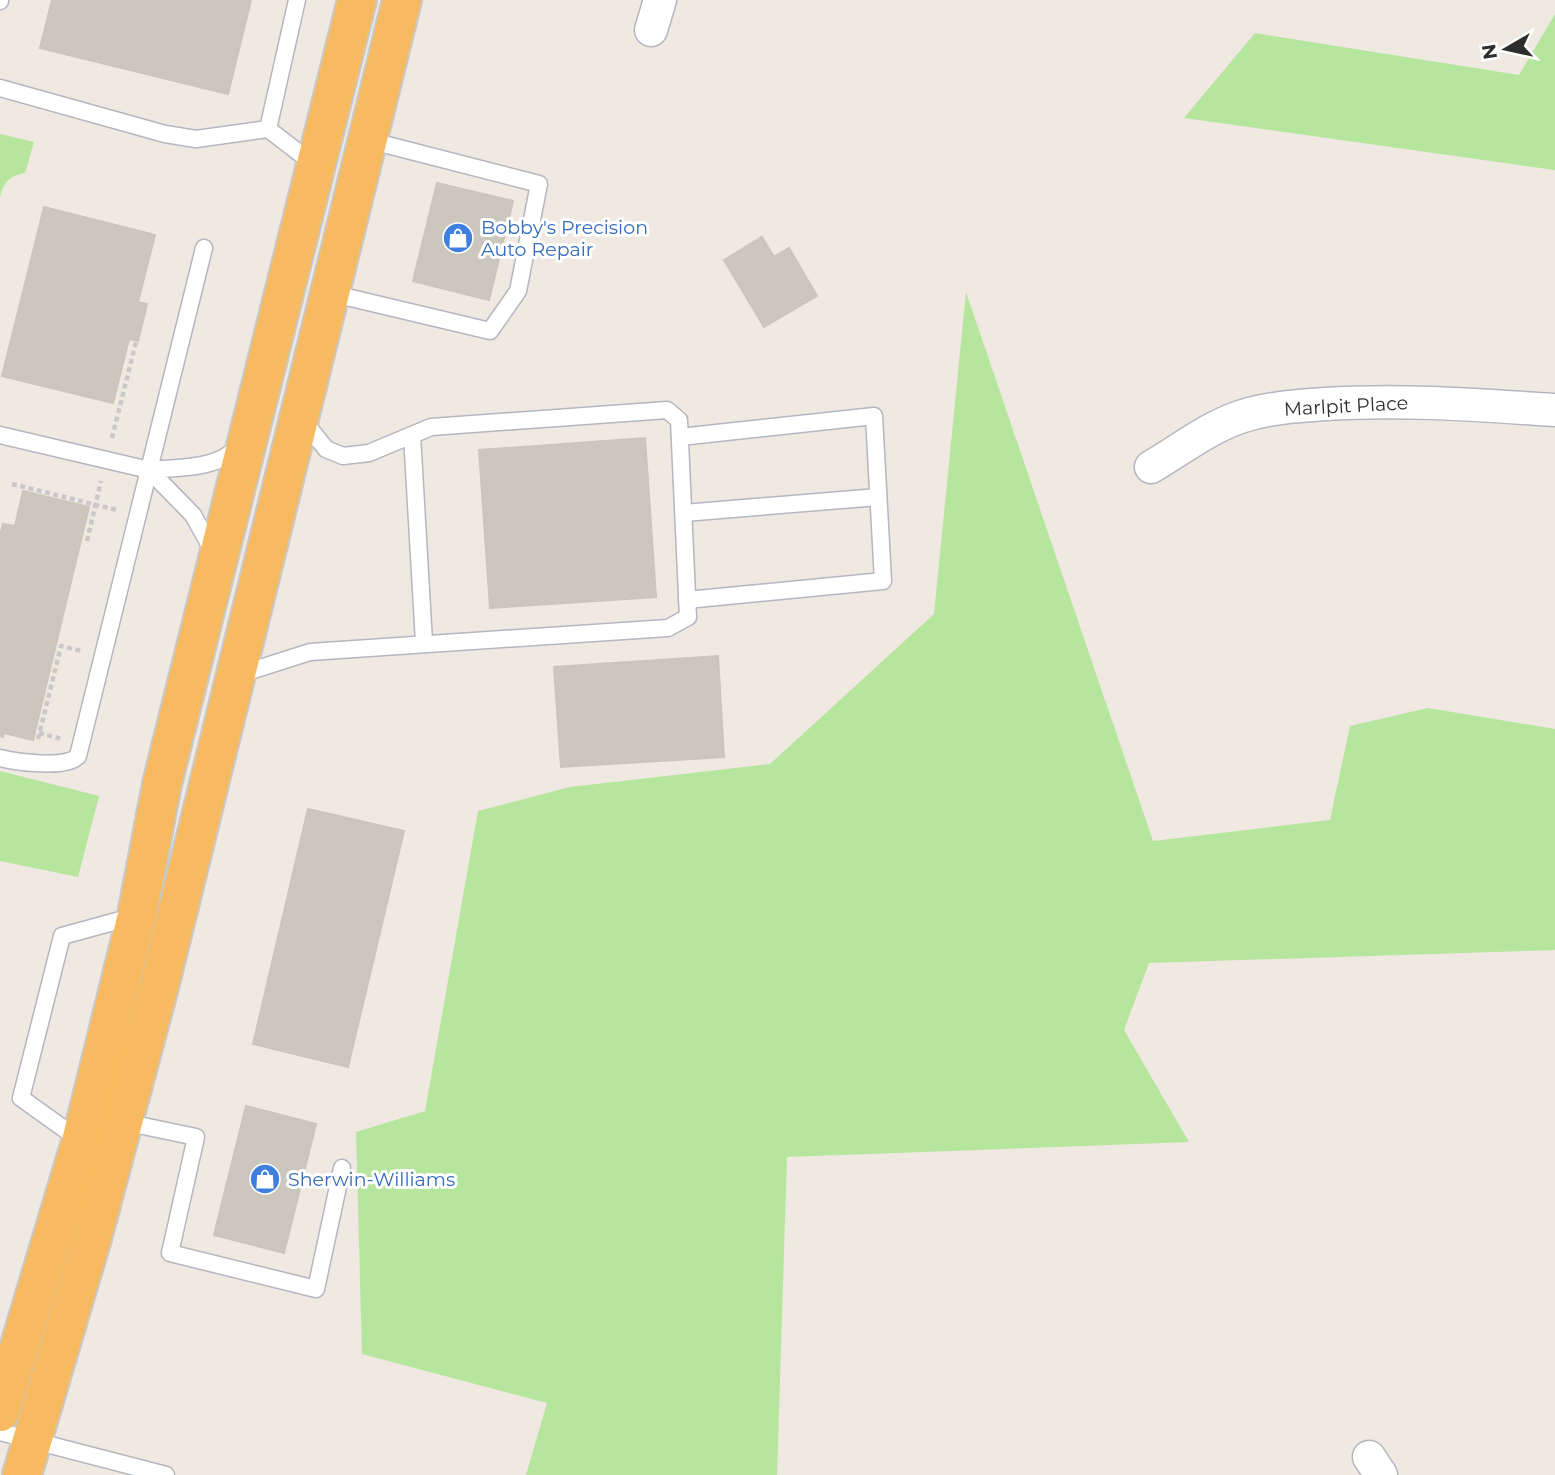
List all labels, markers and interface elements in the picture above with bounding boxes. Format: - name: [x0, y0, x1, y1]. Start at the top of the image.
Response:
- north arrow: [1471, 14, 1541, 84]
- text: N: [1477, 42, 1502, 61]
- place label: Bobby's Precision Auto Repair: [481, 216, 648, 261]
- shop icon: Bobby's Precision Auto Repair: [441, 221, 475, 255]
- street label: Marlpit Place: [1283, 391, 1409, 421]
- shop icon: Sherwin-Williams: [248, 1162, 282, 1196]
- place label: Sherwin-Williams: [288, 1168, 455, 1191]

